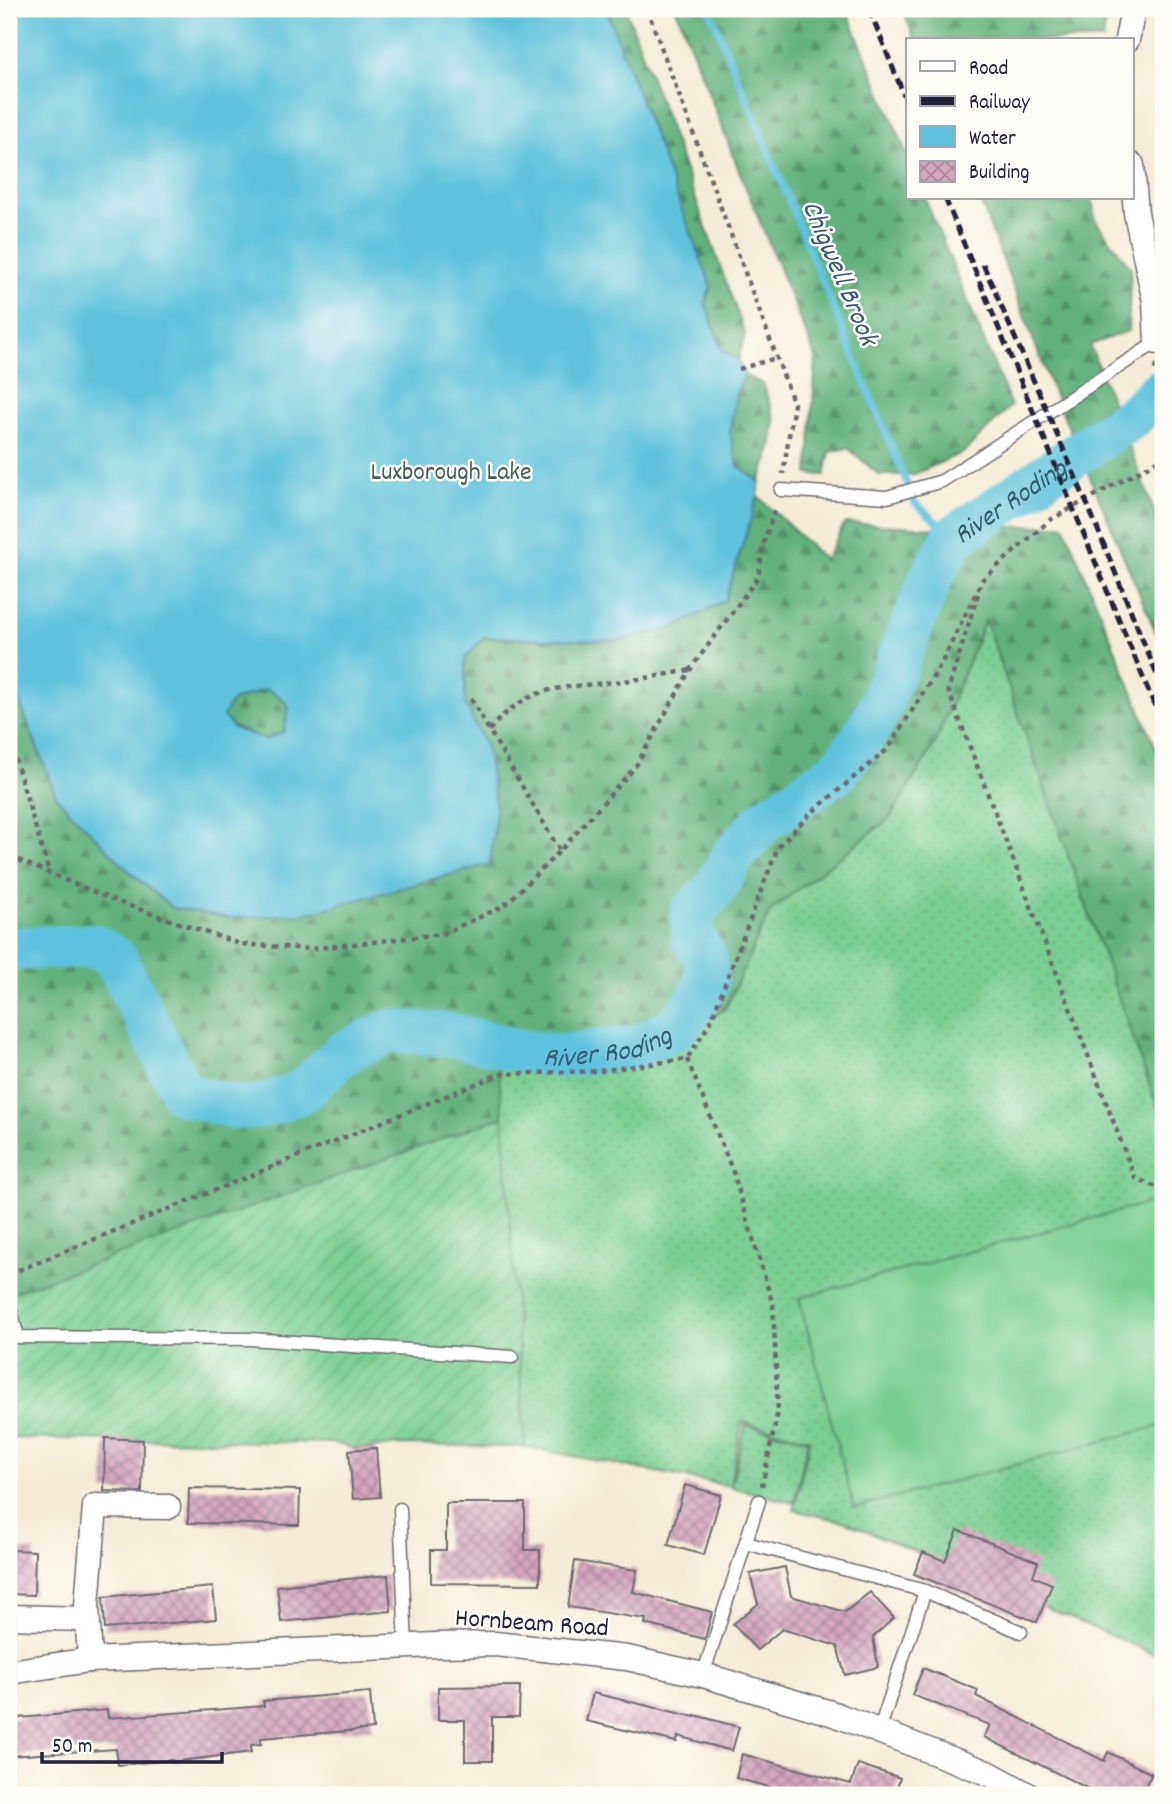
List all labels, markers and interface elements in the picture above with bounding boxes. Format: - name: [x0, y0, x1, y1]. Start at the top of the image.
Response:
- legend: [906, 38, 1134, 200]
- text: Road: [969, 55, 1008, 85]
- text: Railway: [969, 89, 1030, 119]
- text: Water: [969, 125, 1016, 155]
- text: Building: [969, 159, 1029, 189]
- water label: Chigwell Brook: [789, 195, 887, 355]
- water label: River Roding: [947, 451, 1077, 557]
- park label: Luxborough Lake: [371, 455, 531, 492]
- water label: River Roding: [541, 1018, 680, 1081]
- street label: Hornbeam Road: [454, 1601, 610, 1648]
- scale bar: [42, 1720, 222, 1764]
- text: 50 m: [52, 1733, 92, 1763]

